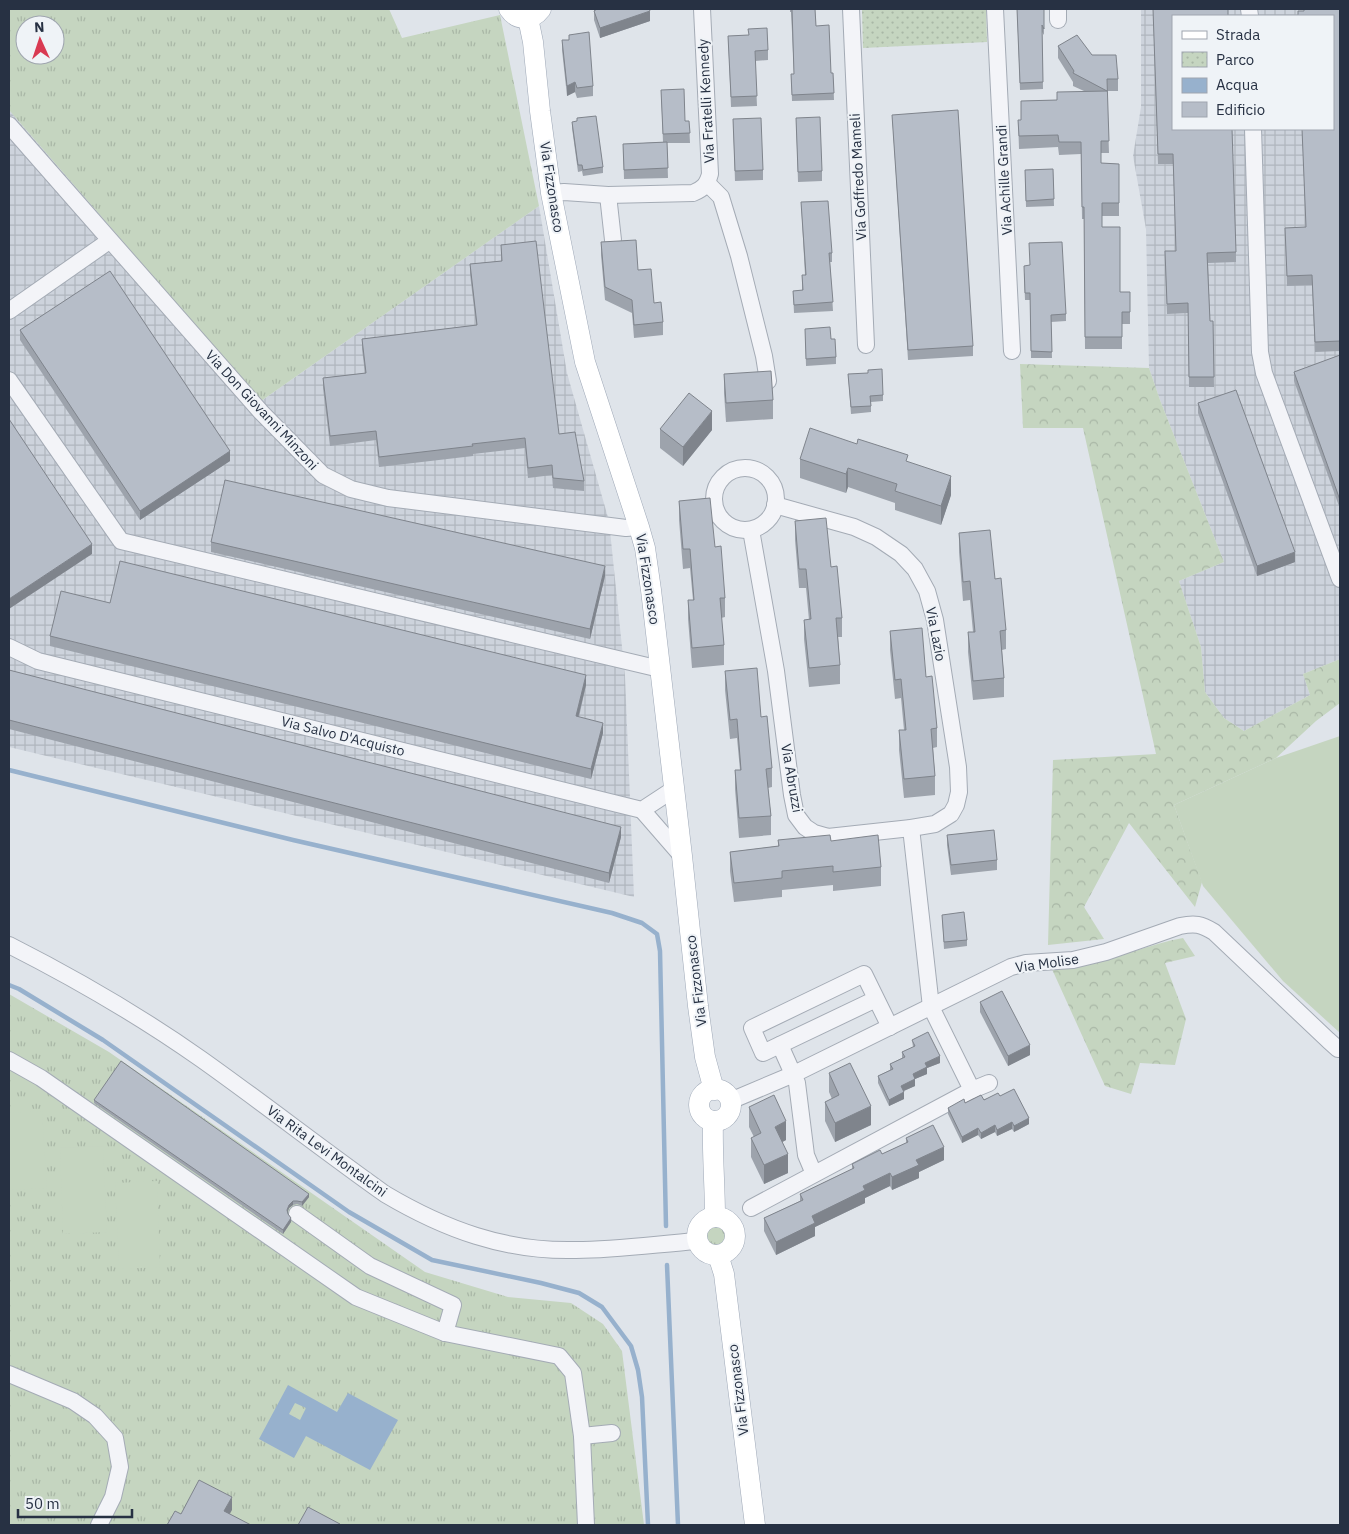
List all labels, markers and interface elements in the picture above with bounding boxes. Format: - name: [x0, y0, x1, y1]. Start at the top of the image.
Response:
- north arrow: [15, 15, 65, 65]
- legend: [1172, 15, 1334, 130]
- text: N: [34, 18, 45, 36]
- text: Strada: [1216, 25, 1260, 44]
- street label: Via Fratelli Kennedy: [694, 38, 718, 164]
- text: Parco: [1216, 50, 1254, 69]
- text: Acqua: [1216, 75, 1258, 94]
- text: Edificio: [1216, 100, 1265, 119]
- street label: Via Goffredo Mameli: [846, 113, 870, 241]
- street label: Via Achille Grandi: [992, 124, 1016, 236]
- street label: Via Fizzonasco: [536, 140, 568, 234]
- street label: Via Don Giovanni Minzoni: [202, 346, 322, 474]
- street label: Via Fizzonasco: [632, 532, 664, 626]
- street label: Via Lazio: [922, 605, 950, 663]
- street label: Via Salvo D'Acquisto: [279, 712, 407, 760]
- street label: Via Abruzzi: [777, 742, 807, 814]
- street label: Via Fizzonasco: [681, 934, 711, 1028]
- street label: Via Molise: [1014, 950, 1080, 976]
- street label: Via Rita Levi Montalcini: [263, 1101, 391, 1201]
- street label: Via Fizzonasco: [723, 1343, 753, 1437]
- scale bar: [18, 1486, 131, 1518]
- text: 50 m: [25, 1494, 60, 1513]

